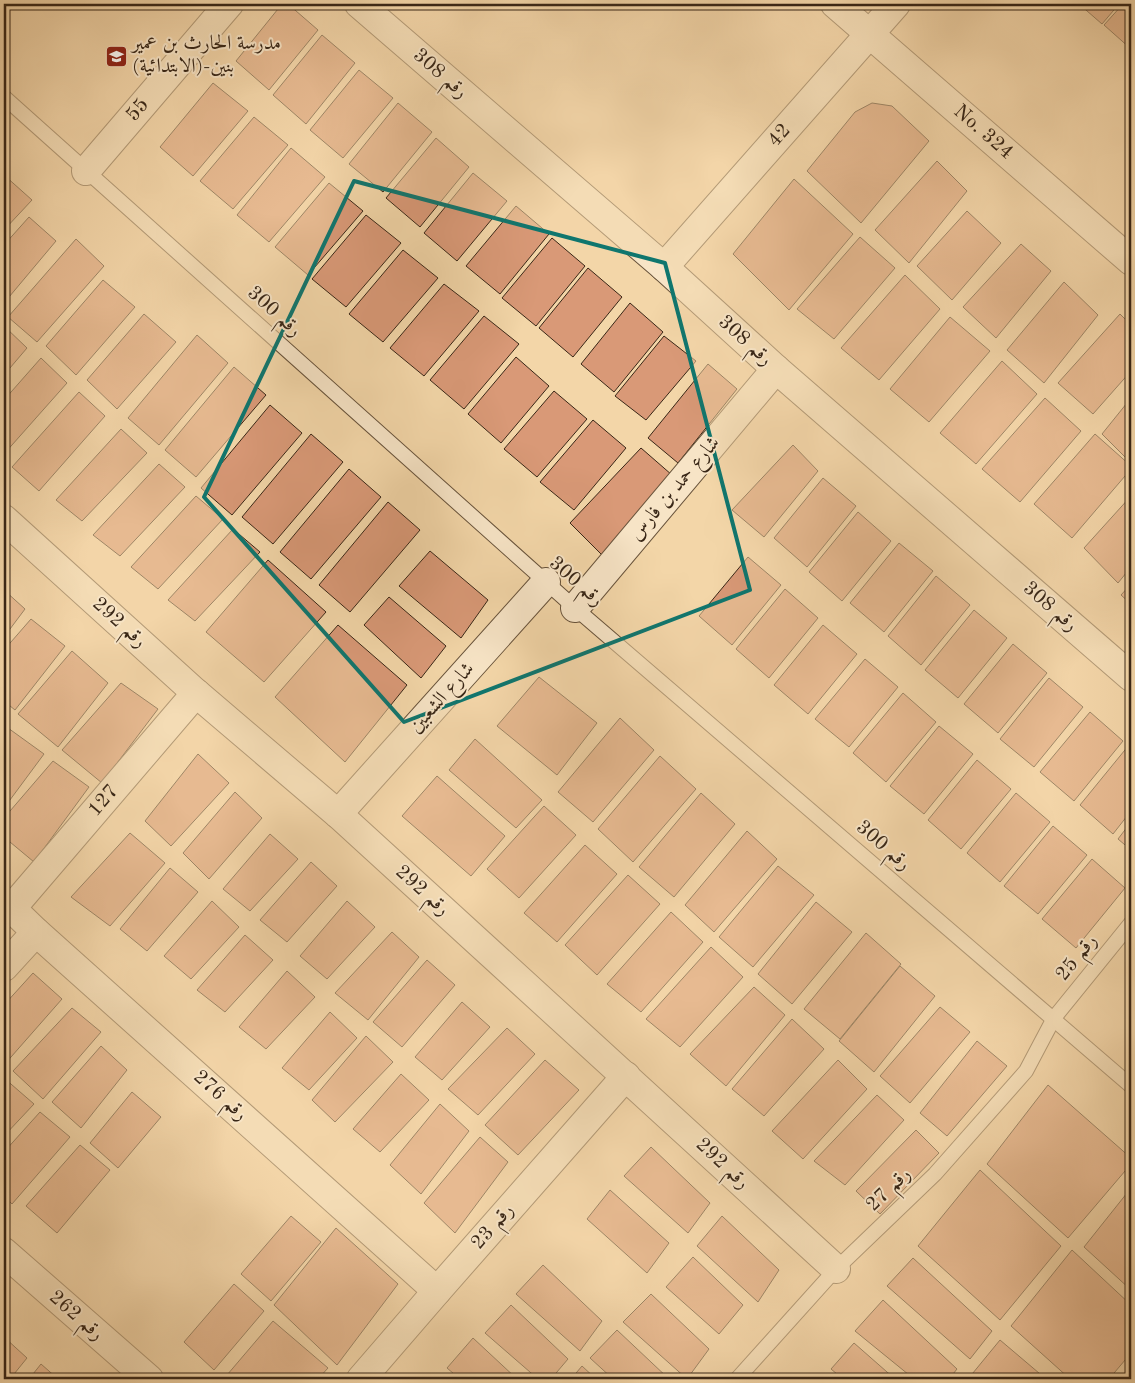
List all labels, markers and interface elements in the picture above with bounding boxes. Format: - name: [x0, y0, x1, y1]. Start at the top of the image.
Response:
- place label: مدرسة الحارث بن عمير (الابتدائية)-بنين: [130, 34, 281, 77]
- school or university icon: مدرسة الحارث بن عمير (الابتدائية)-بنين: [104, 44, 128, 68]
- street label: رقم 308: [404, 45, 471, 108]
- street label: 55: [123, 95, 153, 126]
- street label: No. 324: [949, 102, 1017, 163]
- street label: 42: [765, 120, 795, 151]
- street label: رقم 300: [239, 283, 305, 346]
- street label: رقم 308: [710, 312, 776, 375]
- street label: شارع حمد بن فارس: [626, 433, 729, 549]
- street label: رقم 300: [540, 553, 607, 616]
- street label: رقم 308: [1014, 578, 1081, 641]
- street label: رقم 292: [84, 594, 150, 657]
- street label: شارع الشعبين: [405, 659, 483, 741]
- street label: 127: [85, 781, 123, 821]
- street label: رقم 300: [847, 817, 914, 880]
- street label: رقم 292: [387, 862, 453, 925]
- street label: رقم 25: [1053, 931, 1107, 989]
- street label: رقم 276: [185, 1067, 251, 1130]
- street label: رقم 292: [687, 1135, 752, 1199]
- street label: رقم 27: [863, 1164, 920, 1221]
- street label: رقم 23: [468, 1200, 523, 1258]
- street label: رقم 262: [40, 1287, 107, 1350]

